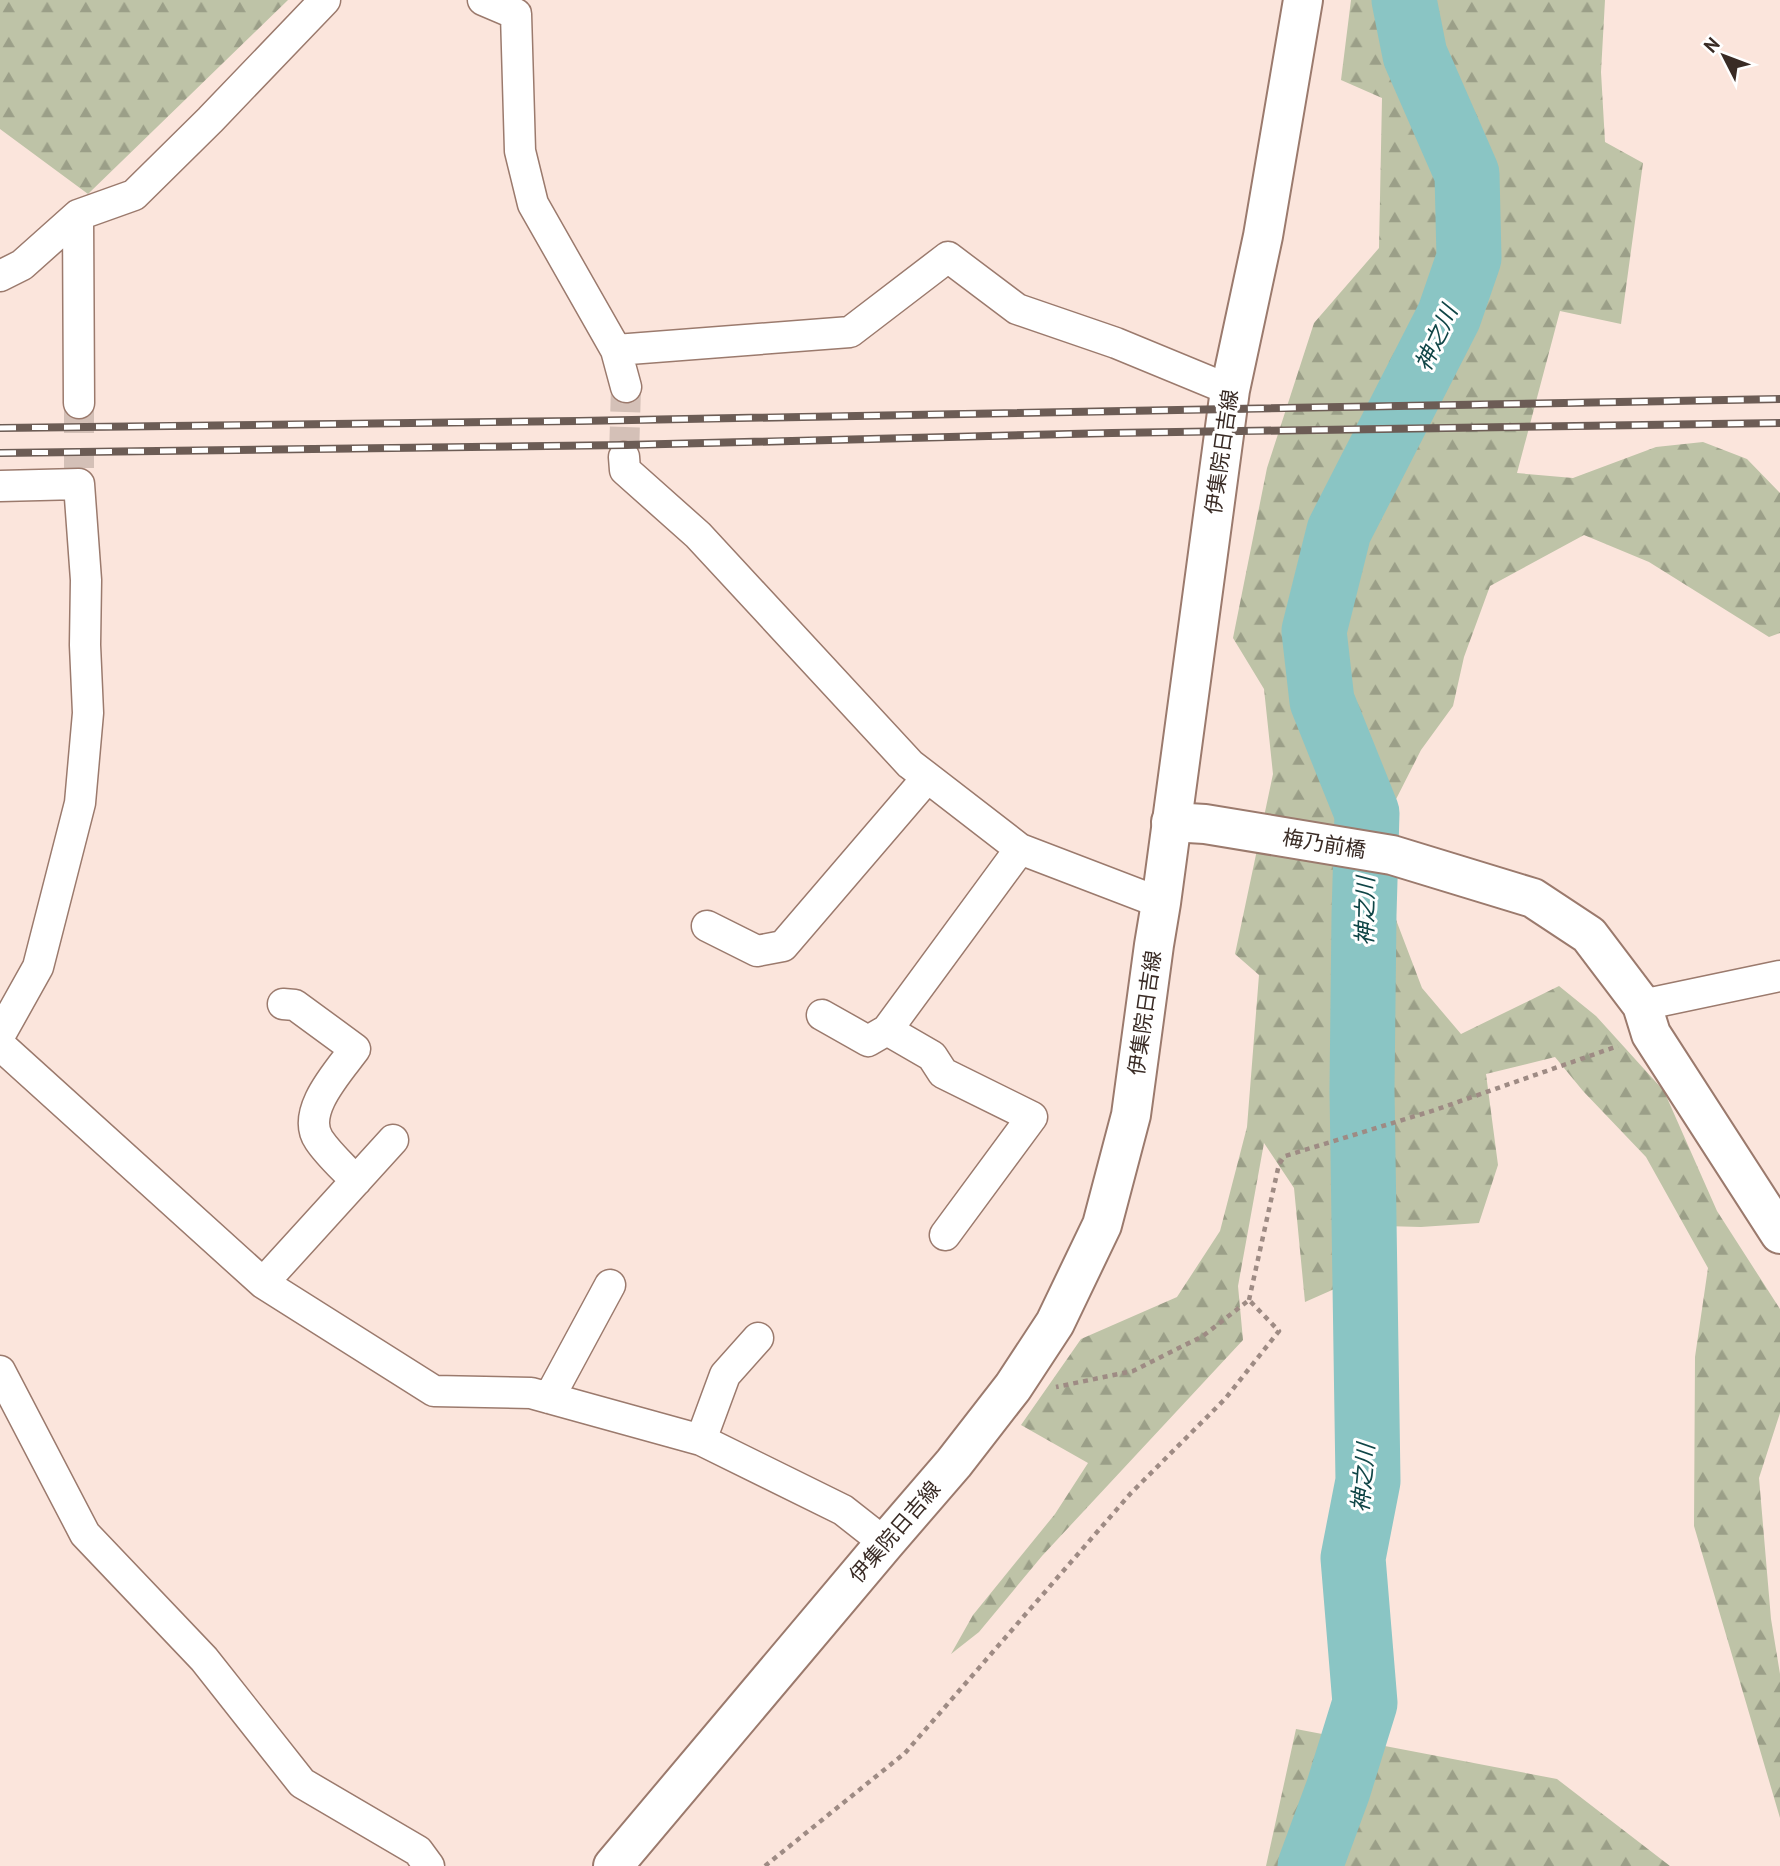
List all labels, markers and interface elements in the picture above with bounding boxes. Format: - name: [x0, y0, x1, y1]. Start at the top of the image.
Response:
- north arrow: [1689, 21, 1759, 91]
- text: N: [1698, 32, 1724, 57]
- water label: 神之川: [1408, 298, 1465, 375]
- street label: 伊集院日吉線: [1199, 388, 1244, 516]
- street label: 梅乃前橋: [1280, 824, 1368, 863]
- water label: 神之川: [1349, 873, 1380, 946]
- street label: 伊集院日吉線: [1122, 949, 1167, 1077]
- water label: 神之川: [1345, 1439, 1380, 1514]
- street label: 伊集院日吉線: [843, 1475, 946, 1588]

